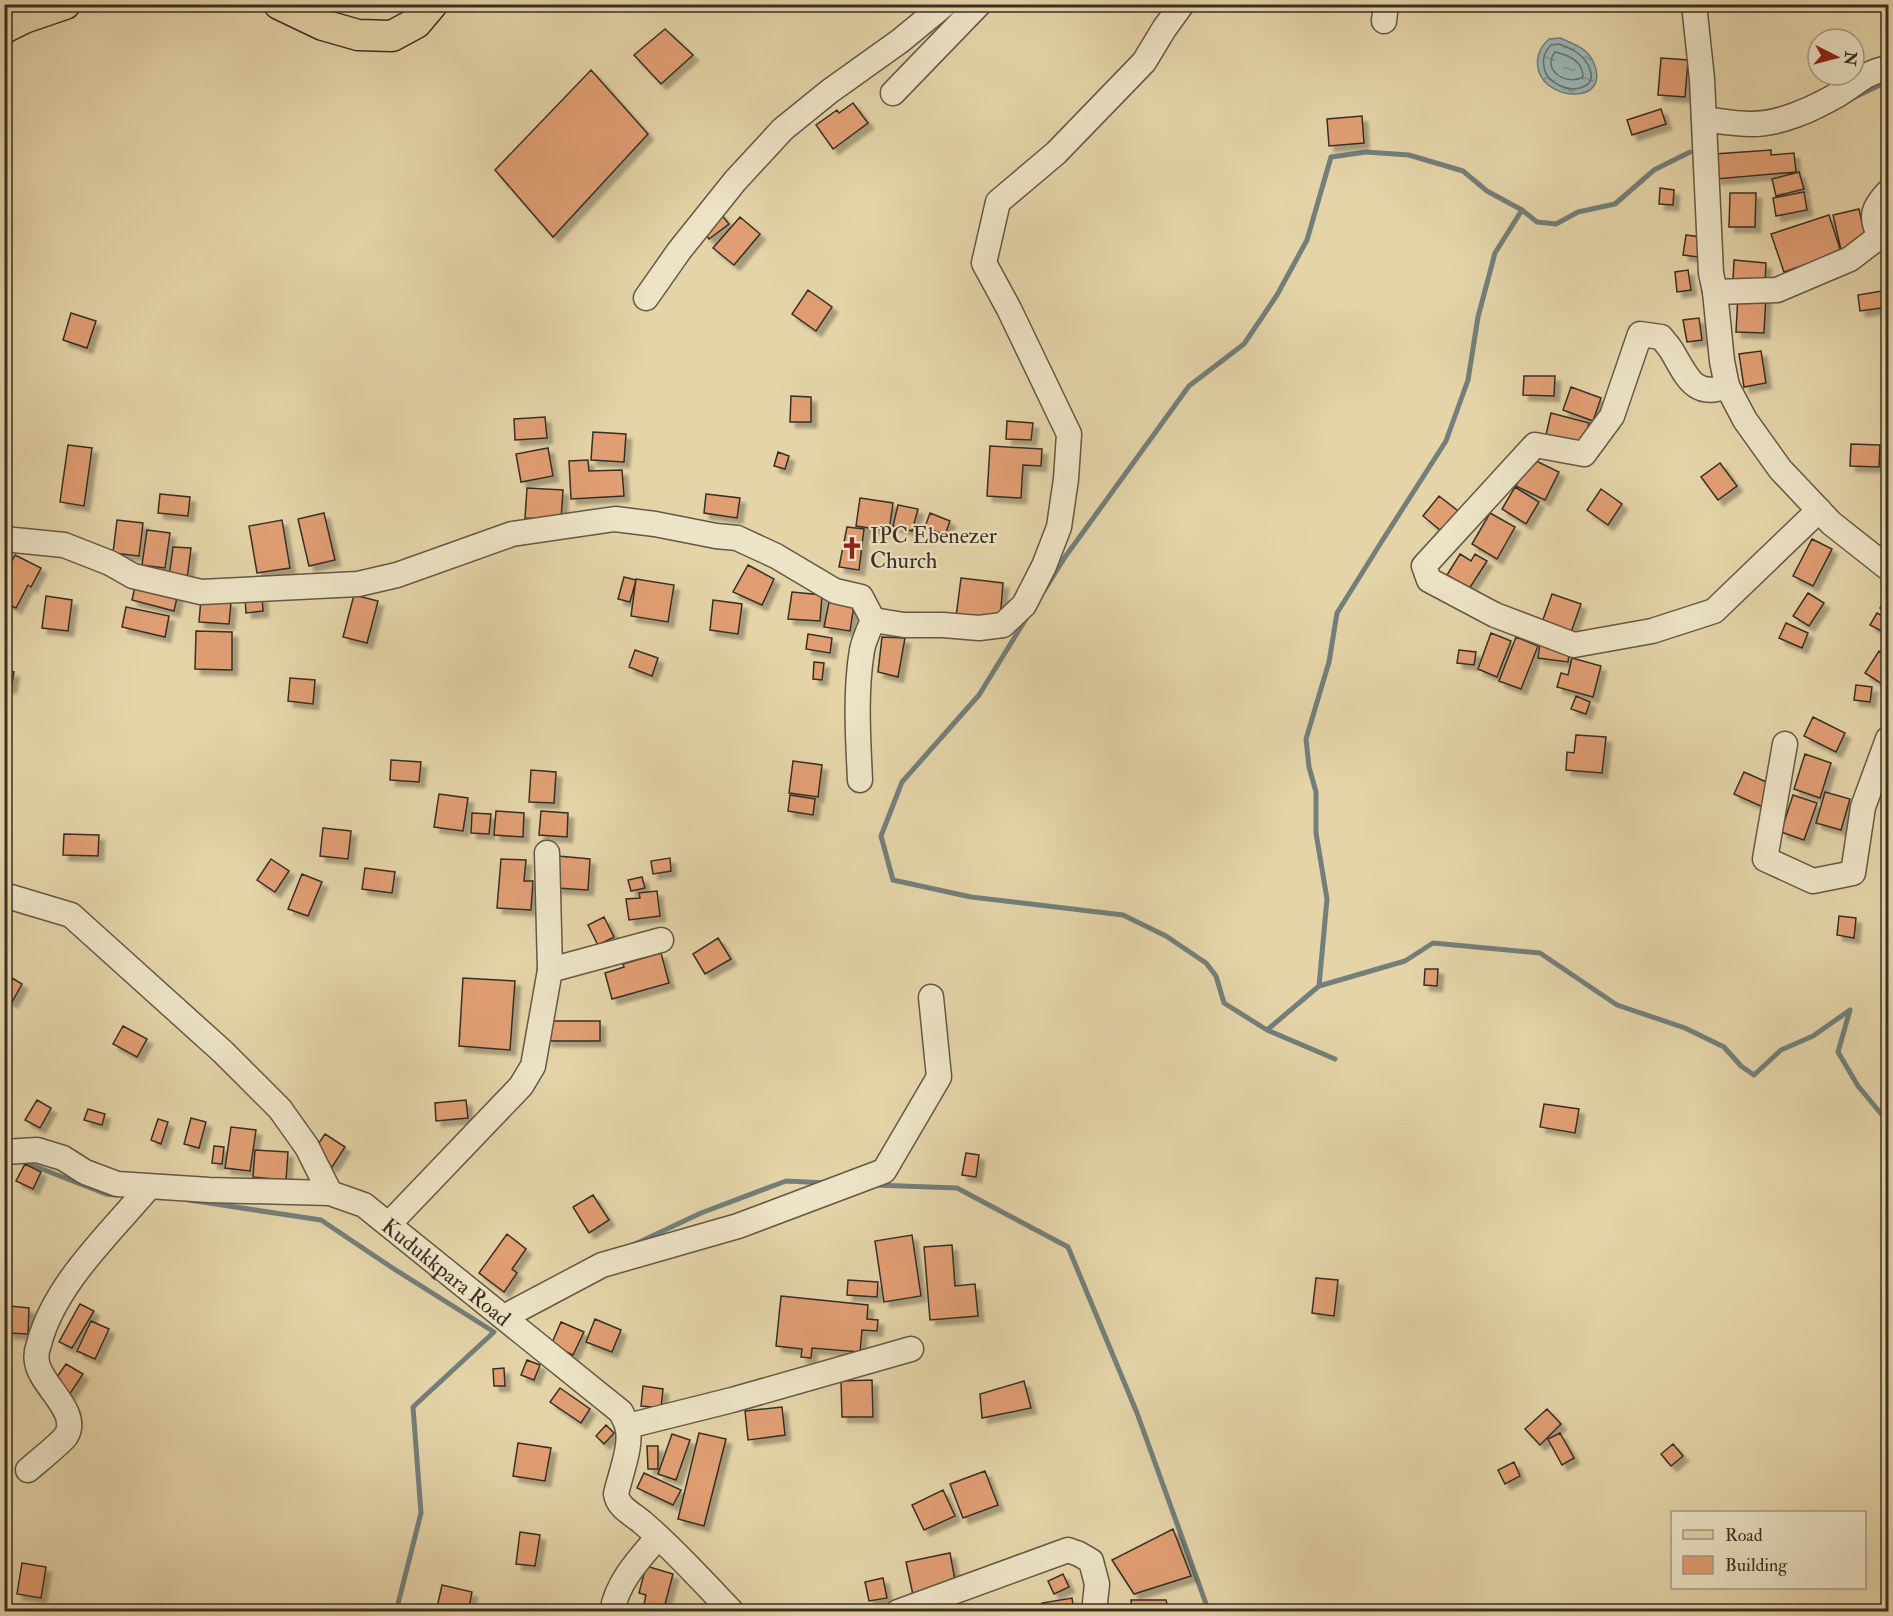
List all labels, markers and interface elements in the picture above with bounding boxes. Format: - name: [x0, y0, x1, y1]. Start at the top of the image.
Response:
- north arrow: [1806, 27, 1866, 87]
- text: N: [1839, 49, 1861, 67]
- place label: IPC Ebenezer Church: [870, 522, 998, 575]
- church icon: IPC Ebenezer Church: [839, 535, 865, 561]
- street label: Kudukkpara Road: [376, 1212, 516, 1333]
- legend: [1671, 1511, 1866, 1589]
- text: Road: [1725, 1524, 1763, 1547]
- text: Building: [1725, 1554, 1788, 1577]

